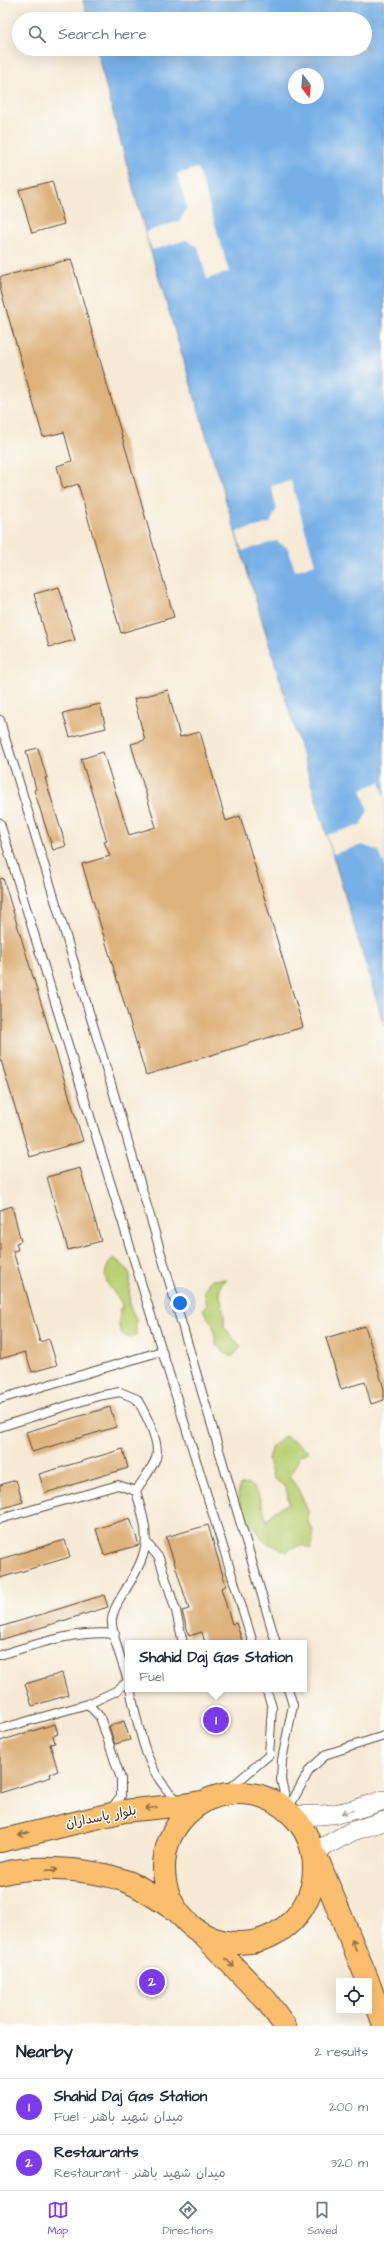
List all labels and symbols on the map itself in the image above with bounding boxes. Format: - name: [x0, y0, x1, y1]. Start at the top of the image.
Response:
- north arrow: [288, 68, 324, 104]
- your location: [170, 1293, 190, 1313]
- pin: 1: [203, 1705, 229, 1735]
- street label: بلوار پاسداران: [64, 1801, 138, 1833]
- one-way arrow: [145, 1805, 158, 1812]
- one-way arrow: [341, 1808, 354, 1816]
- one-way arrow: [18, 1831, 31, 1838]
- one-way arrow: [45, 1866, 58, 1874]
- one-way arrow: [349, 1939, 357, 1951]
- one-way arrow: [225, 1958, 235, 1968]
- pin: 2: [139, 1967, 165, 1997]

